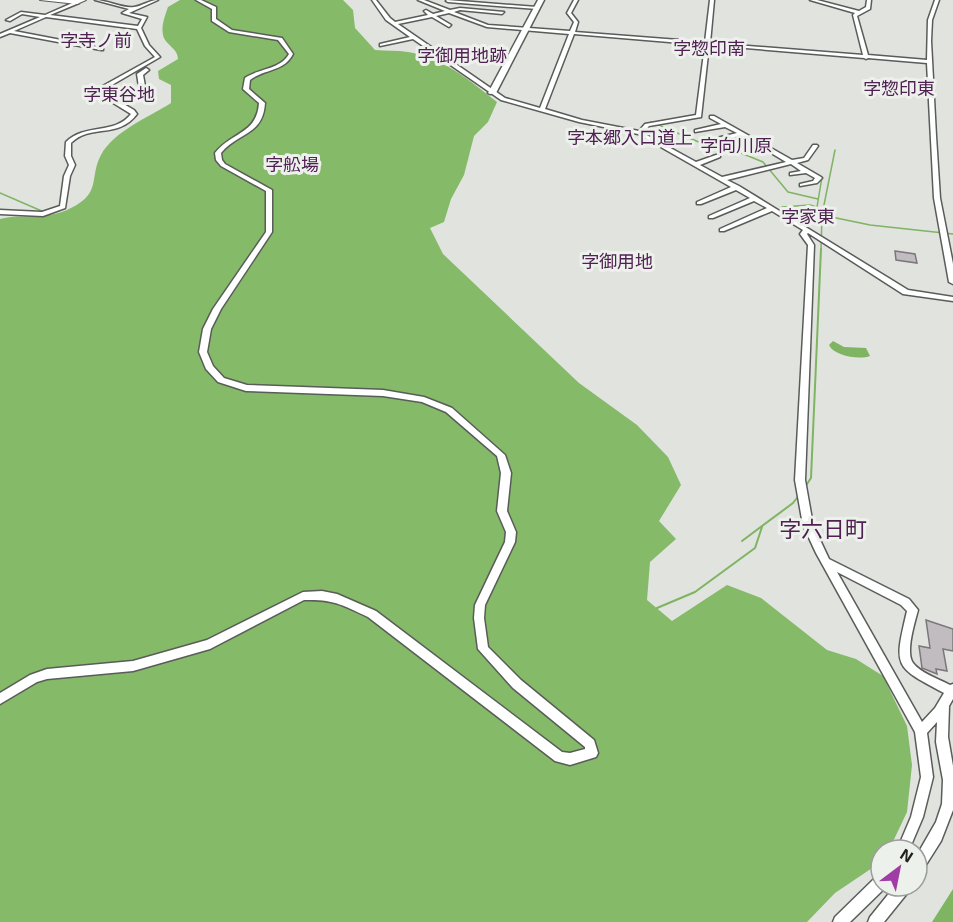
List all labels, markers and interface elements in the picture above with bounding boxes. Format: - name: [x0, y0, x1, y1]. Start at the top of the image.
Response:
- district label: 字寺ノ前: [60, 29, 132, 51]
- district label: 字惣印南: [673, 37, 745, 59]
- district label: 字御用地跡: [417, 44, 507, 66]
- district label: 字惣印東: [863, 77, 935, 99]
- district label: 字東谷地: [83, 83, 155, 105]
- district label: 字本郷入口道上: [567, 126, 693, 148]
- district label: 字向川原: [700, 134, 772, 156]
- district label: 字舩場: [265, 153, 319, 175]
- district label: 字家東: [781, 205, 835, 227]
- district label: 字御用地: [581, 250, 653, 272]
- district label: 字六日町: [779, 515, 867, 541]
- north arrow: [869, 838, 929, 898]
- text: N: [897, 844, 917, 866]

